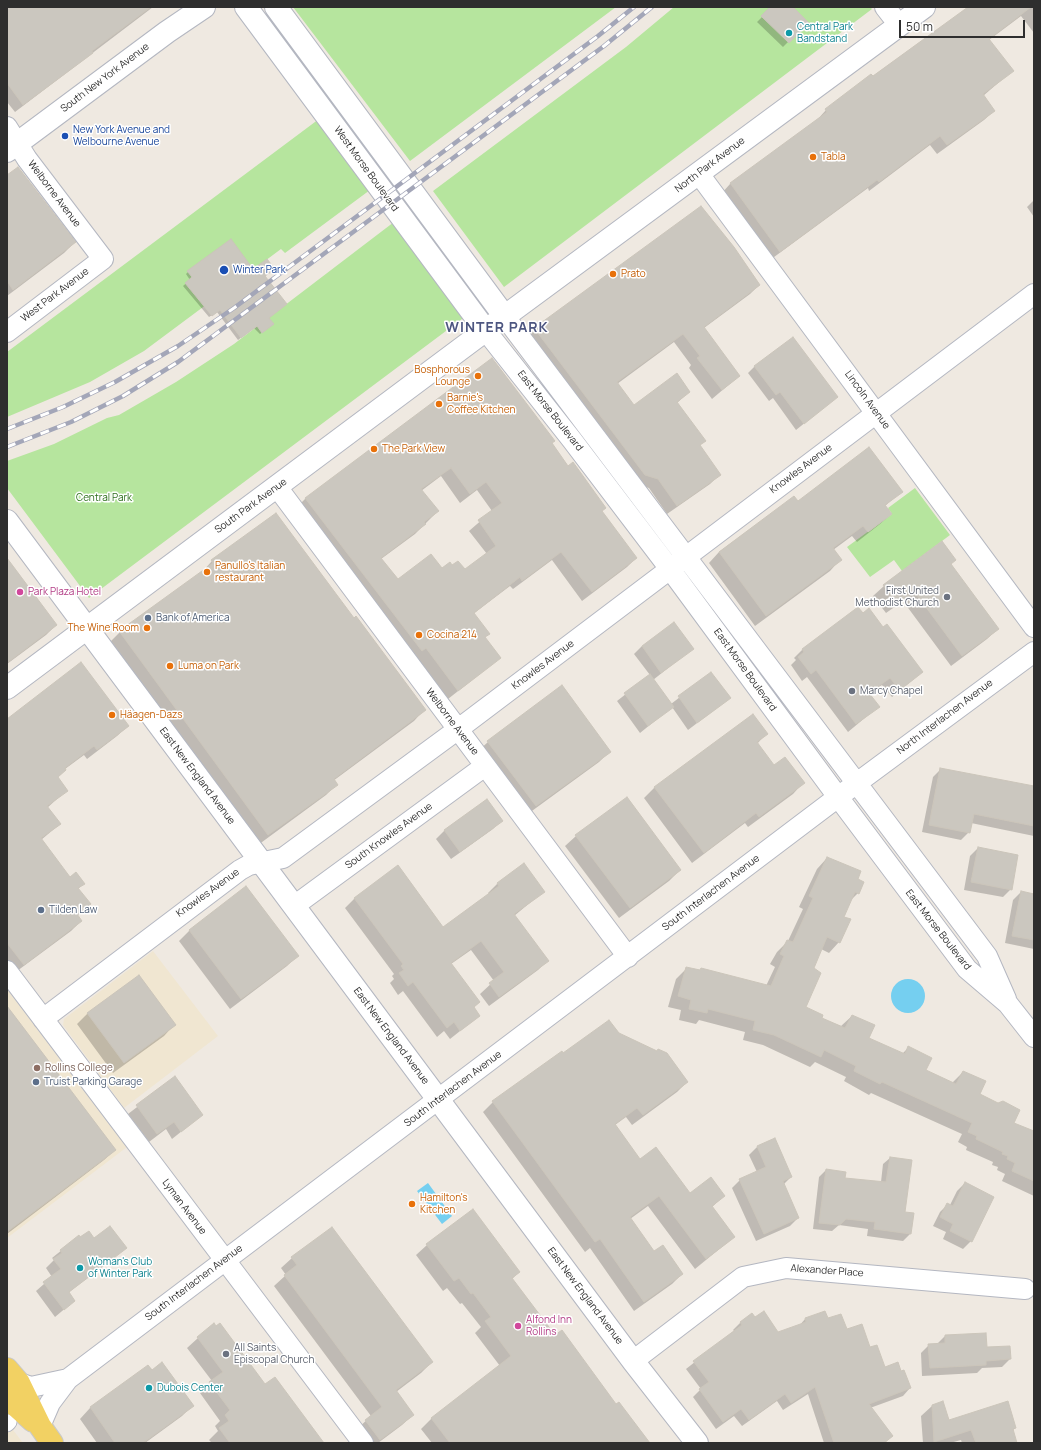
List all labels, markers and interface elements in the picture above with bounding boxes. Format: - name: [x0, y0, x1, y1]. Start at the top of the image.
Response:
- scale bar: [901, 12, 1027, 38]
- text: 50 m: [906, 18, 933, 35]
- place label: Central Park Bandstand: [797, 21, 853, 44]
- marker: Central Park Bandstand: [784, 28, 794, 38]
- street label: South New York Avenue: [58, 41, 152, 115]
- place label: New York Avenue and Welbourne Avenue: [73, 124, 170, 148]
- street label: West Morse Boulevard: [331, 124, 401, 214]
- marker: New York Avenue and Welbourne Avenue: [60, 131, 70, 141]
- street label: North Park Avenue: [673, 135, 747, 195]
- place label: Tabla: [821, 151, 846, 163]
- marker: Tabla: [808, 152, 818, 162]
- street label: Welborne Avenue: [25, 158, 83, 230]
- marker: Winter Park: [218, 264, 230, 276]
- place label: Winter Park: [233, 264, 286, 276]
- street label: West Park Avenue: [19, 266, 91, 324]
- place label: Prato: [621, 268, 646, 280]
- marker: Prato: [608, 269, 618, 279]
- district label: WINTER PARK: [445, 320, 549, 336]
- place label: Bosphorous Lounge: [414, 364, 470, 388]
- street label: East Morse Boulevard: [515, 368, 585, 454]
- street label: Lincoln Avenue: [842, 368, 892, 432]
- marker: Bosphorous Lounge: [473, 371, 483, 381]
- place label: Barnie's Coffee Kitchen: [447, 392, 515, 416]
- marker: Barnie's Coffee Kitchen: [434, 399, 444, 409]
- street label: Knowles Avenue: [767, 442, 835, 496]
- place label: The Park View: [382, 443, 445, 455]
- marker: The Park View: [369, 444, 379, 454]
- street label: South Park Avenue: [213, 476, 289, 536]
- park label: Central Park: [76, 492, 132, 504]
- place label: Panullo's Italian restaurant: [215, 560, 285, 584]
- marker: Panullo's Italian restaurant: [202, 567, 212, 577]
- place label: First United Methodist Church: [855, 585, 939, 608]
- place label: Park Plaza Hotel: [28, 586, 101, 598]
- marker: Park Plaza Hotel: [15, 587, 25, 597]
- marker: First United Methodist Church: [942, 592, 952, 602]
- place label: Bank of America: [156, 612, 230, 624]
- marker: Bank of America: [143, 613, 153, 623]
- place label: The Wine Room: [67, 622, 139, 634]
- marker: The Wine Room: [142, 623, 152, 633]
- street label: East Morse Boulevard: [711, 626, 779, 714]
- place label: Cocina 214: [427, 629, 477, 641]
- marker: Cocina 214: [414, 630, 424, 640]
- street label: Knowles Avenue: [509, 638, 577, 692]
- place label: Luma on Park: [178, 660, 239, 672]
- marker: Luma on Park: [165, 661, 175, 671]
- street label: North Interlachen Avenue: [895, 677, 995, 757]
- place label: Marcy Chapel: [860, 685, 923, 697]
- street label: Welborne Avenue: [423, 686, 481, 758]
- marker: Marcy Chapel: [847, 686, 857, 696]
- place label: Häagen-Dazs: [120, 709, 183, 721]
- marker: Häagen-Dazs: [107, 710, 117, 720]
- street label: East New England Avenue: [157, 725, 237, 827]
- street label: South Knowles Avenue: [343, 800, 435, 872]
- street label: South Interlachen Avenue: [660, 852, 762, 934]
- street label: Knowles Avenue: [174, 866, 242, 920]
- street label: East Morse Boulevard: [903, 887, 973, 973]
- place label: Tilden Law: [49, 904, 97, 916]
- marker: Tilden Law: [36, 905, 46, 915]
- street label: East New England Avenue: [351, 985, 431, 1087]
- street label: South Interlachen Avenue: [402, 1048, 504, 1130]
- place label: Rollins College: [45, 1062, 113, 1074]
- marker: Rollins College: [32, 1063, 42, 1073]
- place label: Truist Parking Garage: [44, 1076, 142, 1088]
- marker: Truist Parking Garage: [31, 1077, 41, 1087]
- street label: Lyman Avenue: [159, 1177, 209, 1237]
- place label: Hamilton's Kitchen: [420, 1192, 467, 1216]
- marker: Hamilton's Kitchen: [407, 1199, 417, 1209]
- street label: South Interlachen Avenue: [143, 1242, 245, 1324]
- street label: East New England Avenue: [545, 1245, 625, 1347]
- place label: Woman's Club of Winter Park: [88, 1256, 152, 1280]
- street label: Alexander Place: [790, 1262, 864, 1280]
- marker: Woman's Club of Winter Park: [75, 1263, 85, 1273]
- place label: Alfond Inn Rollins: [526, 1314, 572, 1338]
- marker: Alfond Inn Rollins: [513, 1321, 523, 1331]
- place label: All Saints Episcopal Church: [234, 1342, 314, 1366]
- marker: All Saints Episcopal Church: [221, 1349, 231, 1359]
- place label: Dubois Center: [157, 1382, 223, 1394]
- marker: Dubois Center: [144, 1383, 154, 1393]

